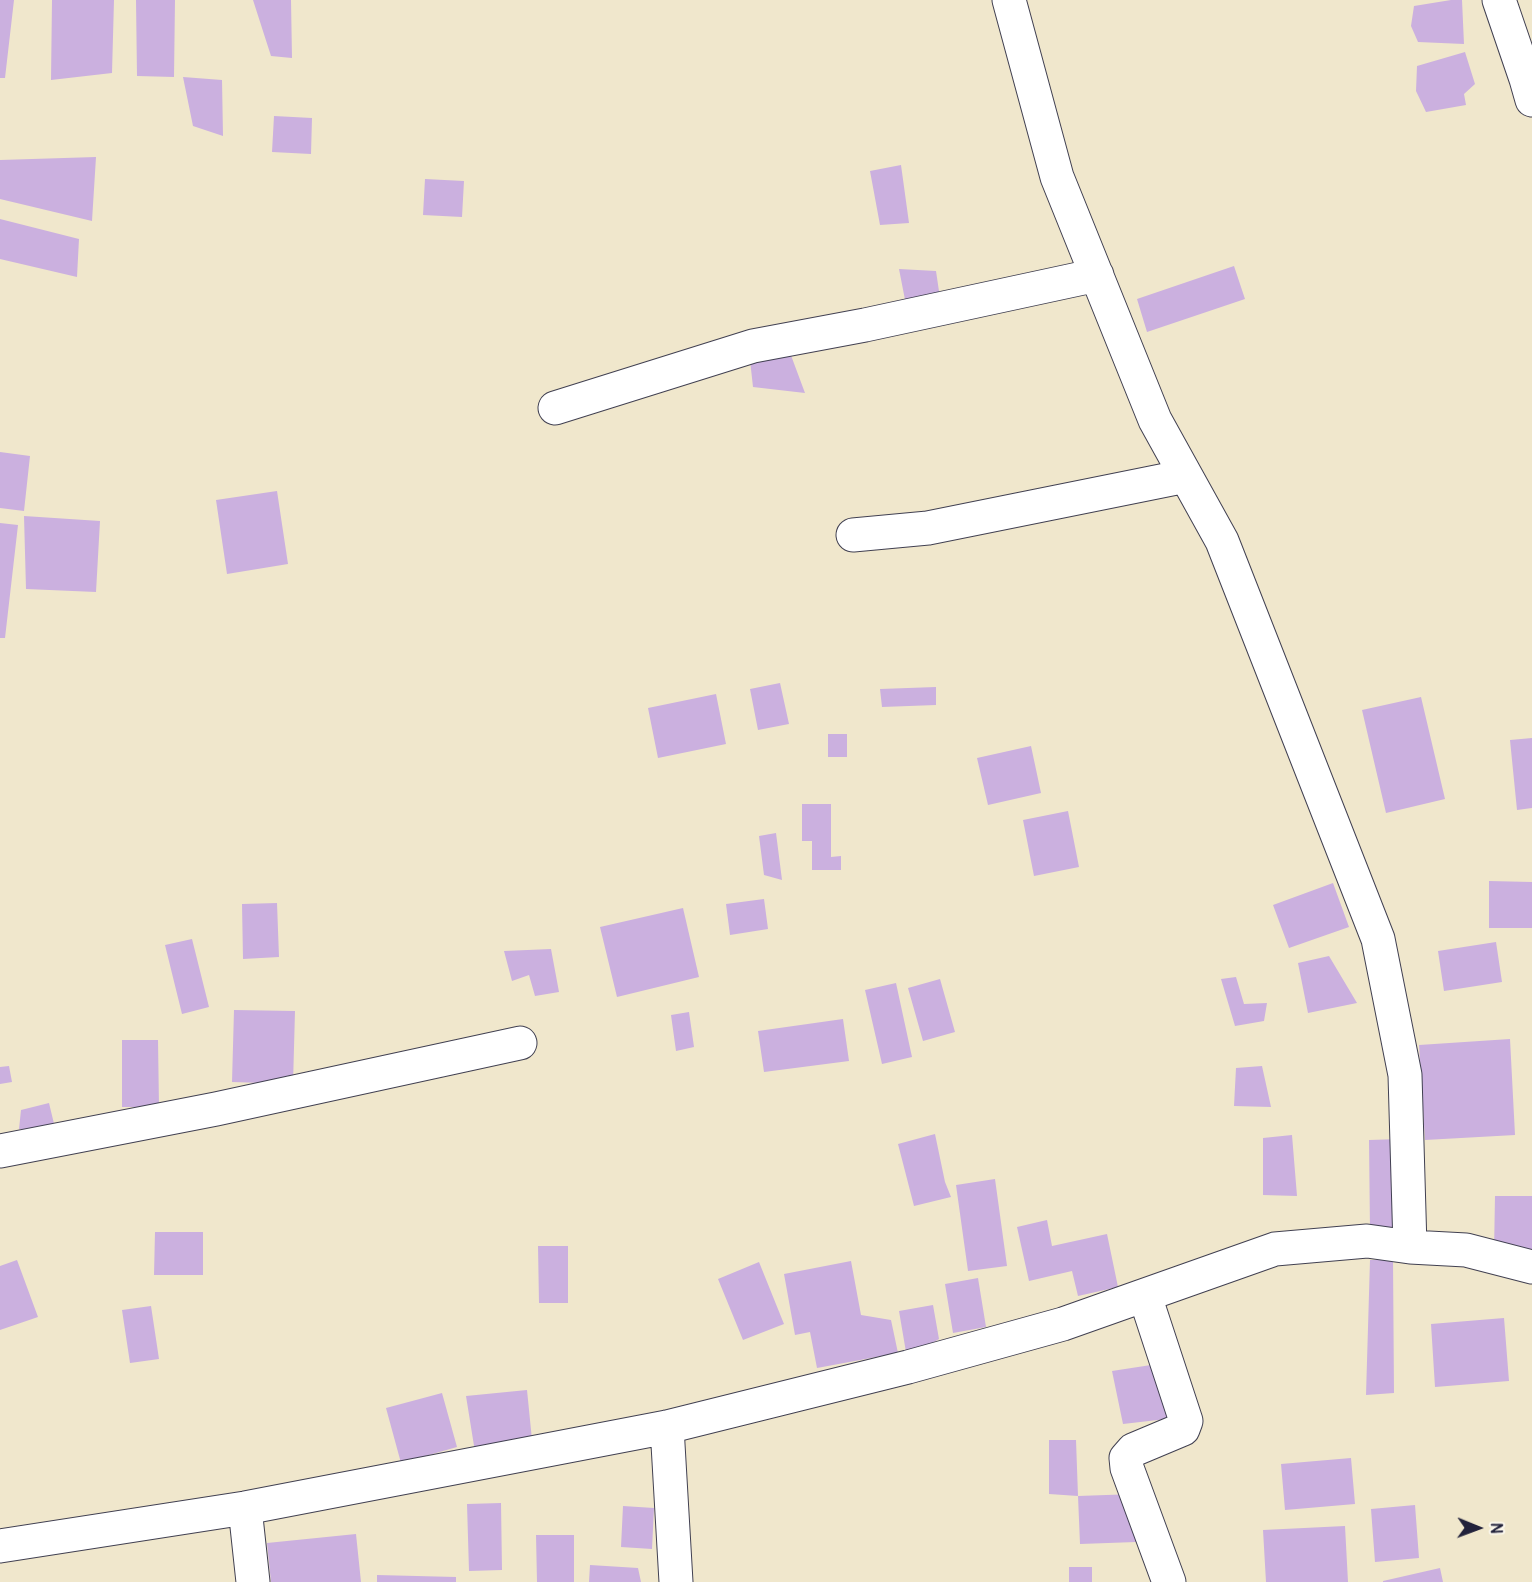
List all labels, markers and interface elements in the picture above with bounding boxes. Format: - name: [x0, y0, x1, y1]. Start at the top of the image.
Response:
- north arrow: [1448, 1498, 1508, 1558]
- text: N: [1486, 1523, 1506, 1534]

